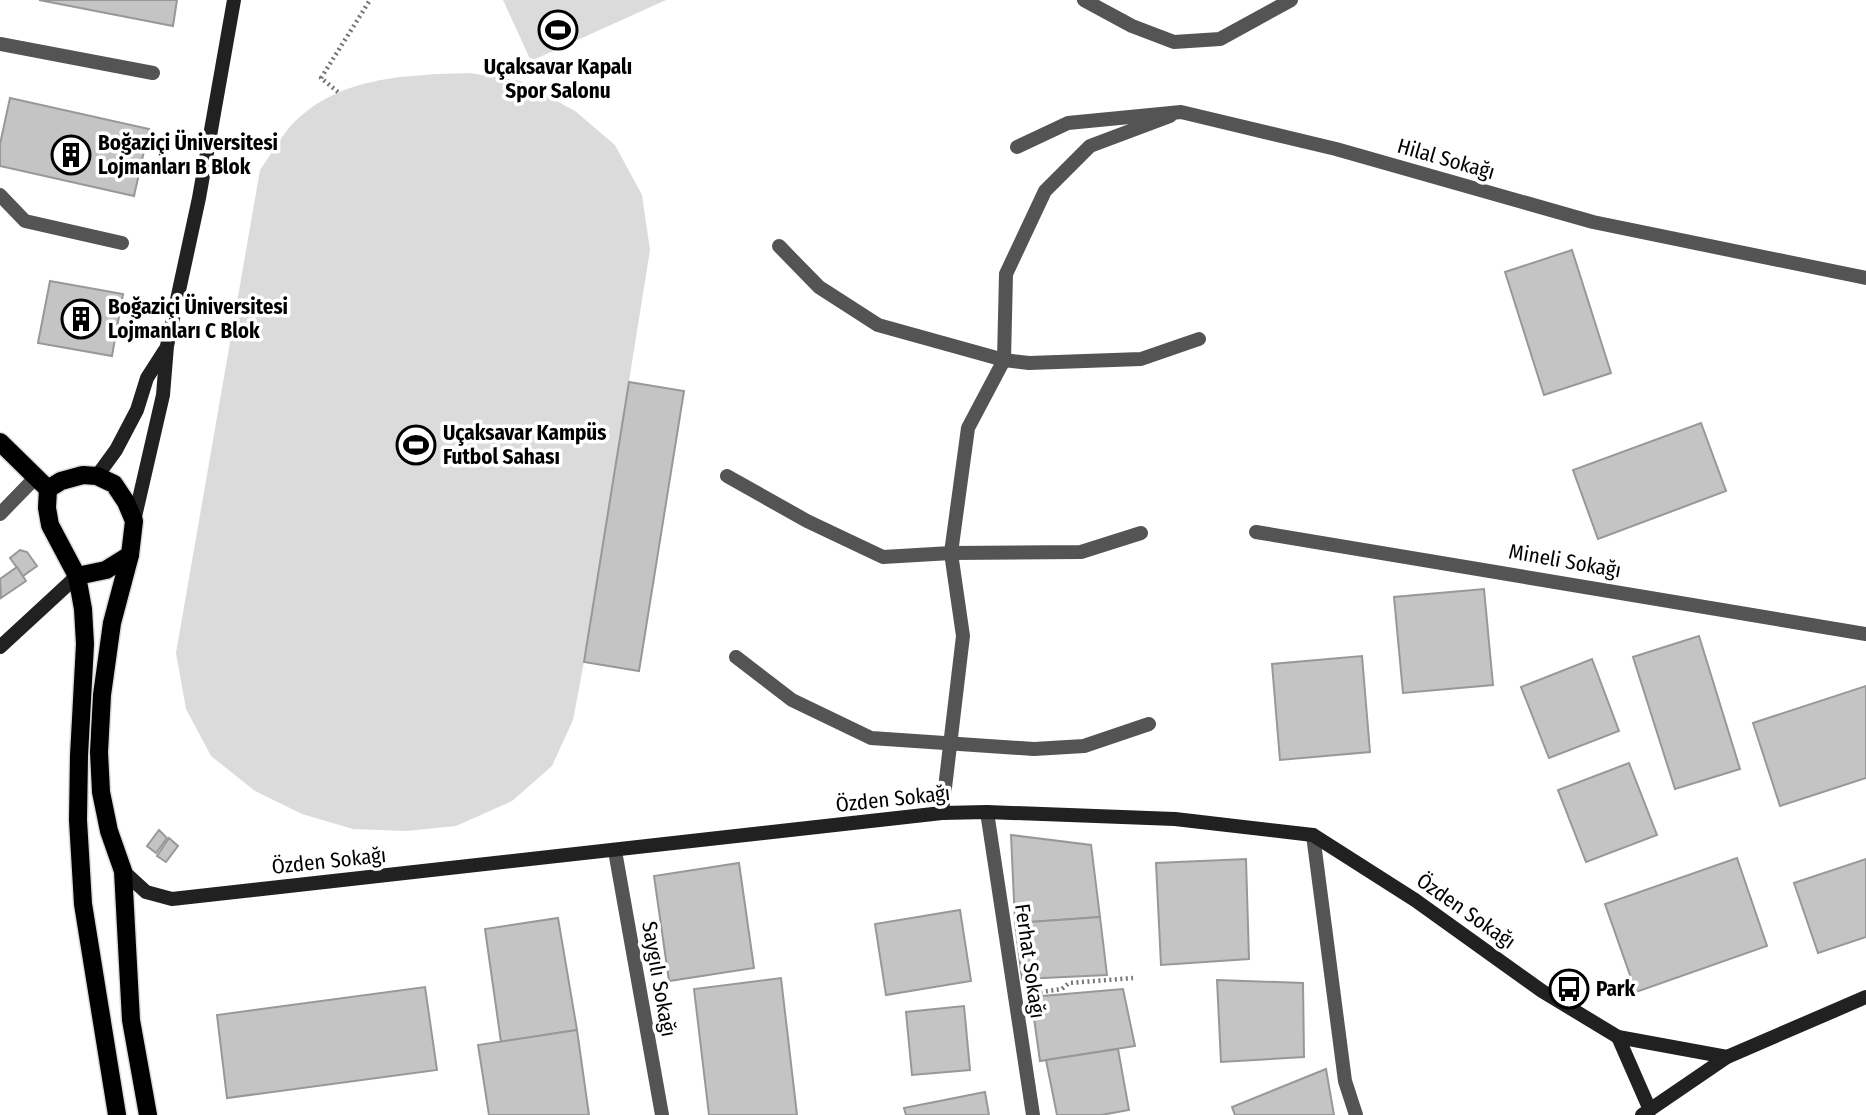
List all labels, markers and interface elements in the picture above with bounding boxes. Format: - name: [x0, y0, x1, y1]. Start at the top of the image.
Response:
- sports icon: Uçaksavar Kapalı Spor Salonu: [537, 9, 579, 51]
- place label: Uçaksavar Kapalı Spor Salonu: [484, 54, 632, 104]
- place label: Boğaziçi Üniversitesi Lojmanları B Blok: [98, 129, 278, 180]
- street label: Hilal Sokağı: [1394, 133, 1498, 185]
- building icon: Boğaziçi Üniversitesi Lojmanları B Blok: [50, 134, 92, 176]
- place label: Boğaziçi Üniversitesi Lojmanları C Blok: [108, 293, 288, 344]
- building icon: Boğaziçi Üniversitesi Lojmanları C Blok: [60, 298, 102, 340]
- place label: Uçaksavar Kampüs Futbol Sahası: [443, 420, 606, 470]
- sports icon: Uçaksavar Kampüs Futbol Sahası: [395, 424, 437, 466]
- street label: Mineli Sokağı: [1507, 538, 1623, 584]
- street label: Özden Sokağı: [834, 780, 952, 818]
- street label: Özden Sokağı: [270, 842, 388, 880]
- street label: Özden Sokağı: [1411, 867, 1521, 955]
- street label: Ferhat Sokağı: [1009, 902, 1051, 1020]
- street label: Saygılı Sokağı: [636, 919, 682, 1039]
- bus stop icon: Park: [1548, 968, 1590, 1010]
- place label: Park: [1596, 976, 1636, 1002]

